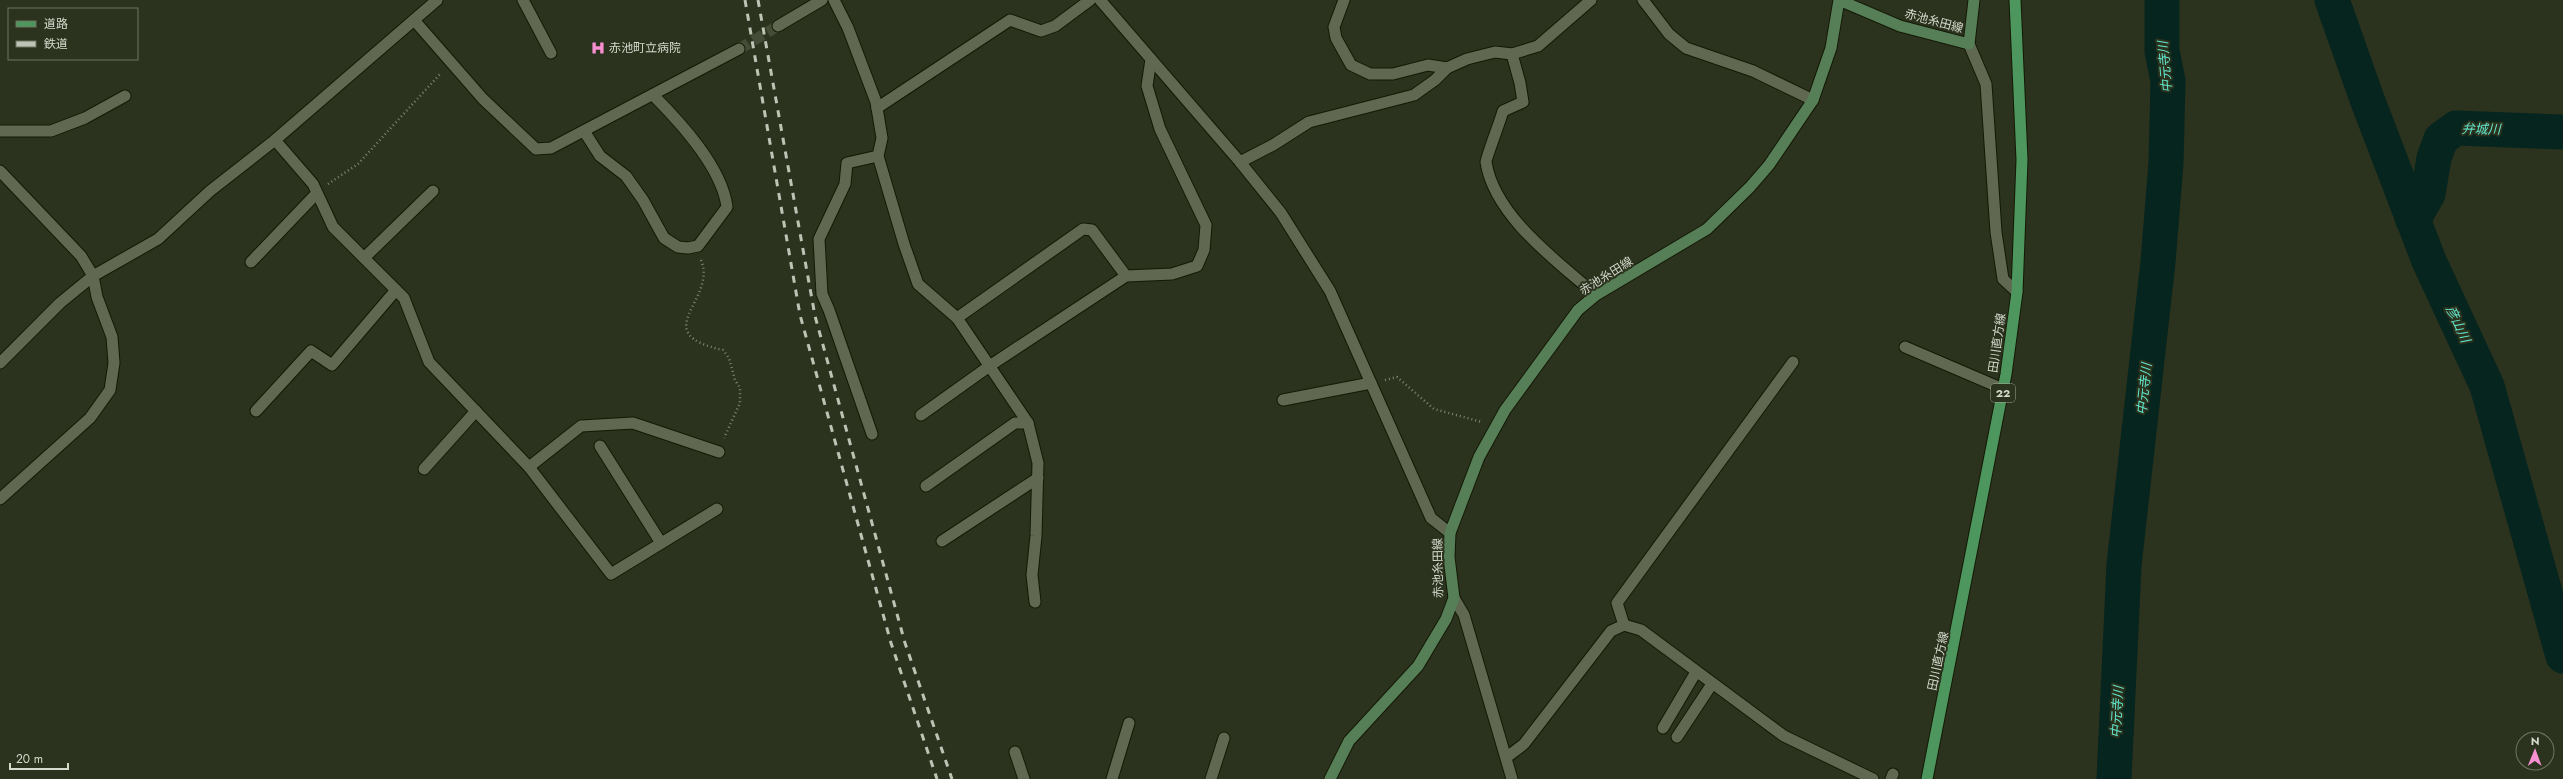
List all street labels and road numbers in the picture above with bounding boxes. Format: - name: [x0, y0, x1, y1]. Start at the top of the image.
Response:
- street label: 赤池糸田線: [1903, 5, 1965, 37]
- street label: 赤池糸田線: [1576, 252, 1636, 300]
- street label: 田川直方線: [1984, 312, 2010, 374]
- road number: 22: [1991, 384, 2015, 402]
- street label: 赤池糸田線: [1428, 538, 1448, 598]
- street label: 田川直方線: [1923, 630, 1953, 692]

